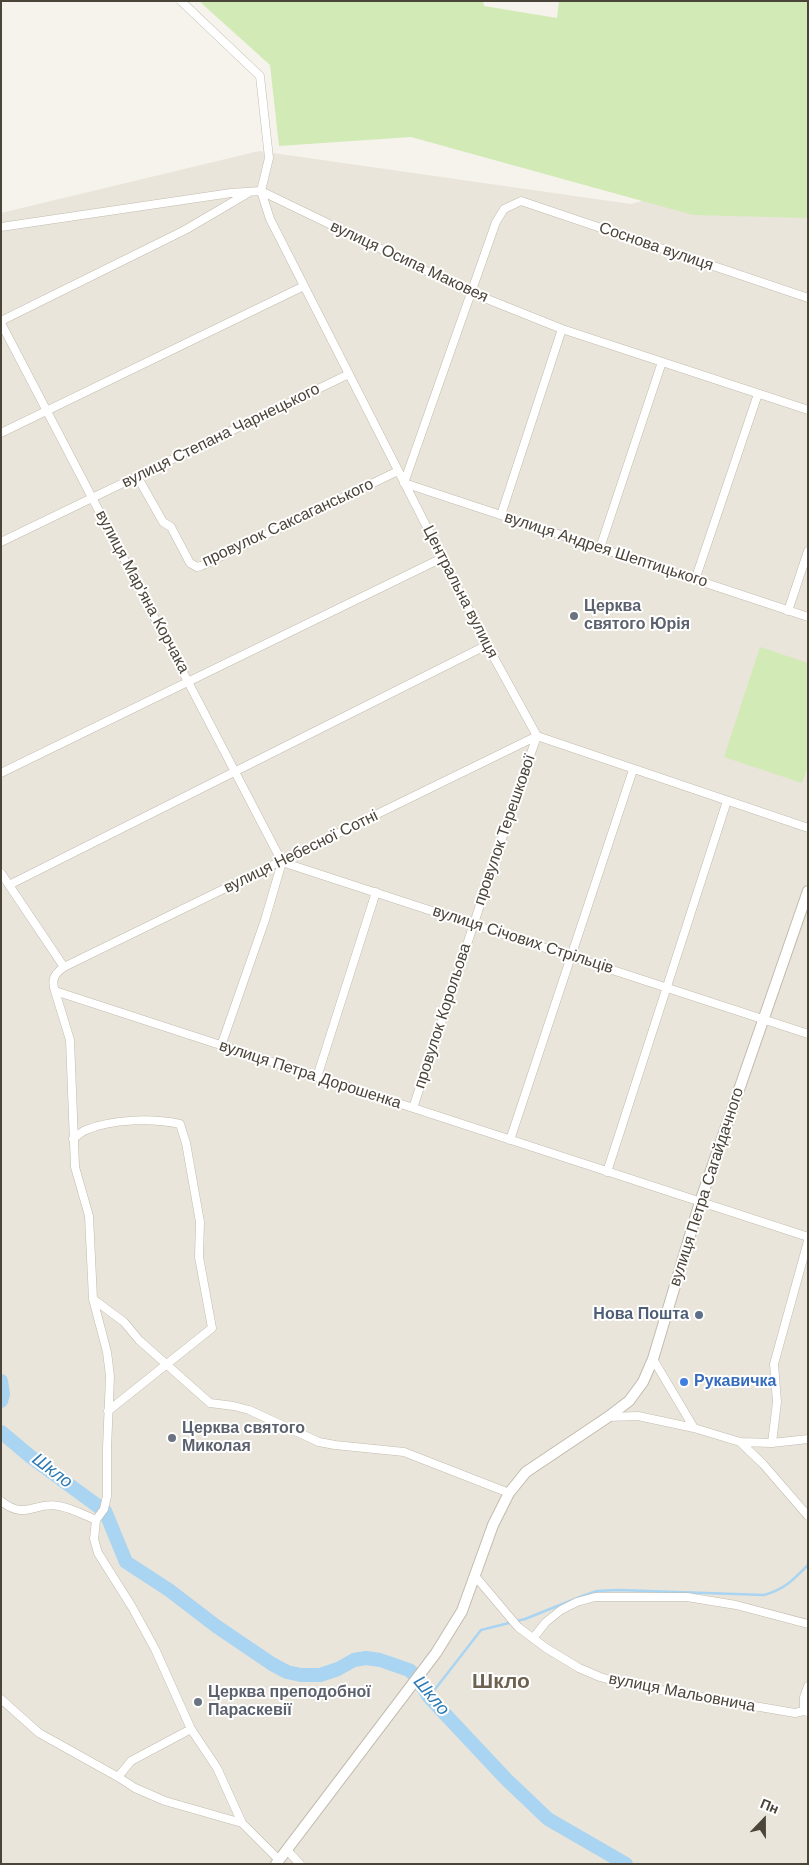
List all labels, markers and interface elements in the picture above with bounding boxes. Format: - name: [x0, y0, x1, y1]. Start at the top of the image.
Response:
- street label: вулиця Осипа Маковея: [327, 217, 491, 307]
- street label: Соснова вулиця: [596, 218, 716, 276]
- street label: вулиця Степана Чарнецького: [119, 380, 323, 492]
- street label: провулок Саксаганського: [199, 475, 377, 571]
- street label: вулиця Мар'яна Корчака: [91, 507, 193, 677]
- street label: вулиця Андрея Шептицького: [502, 508, 710, 592]
- street label: Центральна вулиця: [418, 522, 502, 662]
- place label: Церква святого Юрія: [584, 597, 690, 635]
- marker: Церква святого Юрія: [568, 610, 580, 622]
- street label: провулок Терешкової: [470, 752, 540, 908]
- street label: вулиця Небесної Сотні: [221, 806, 381, 898]
- street label: вулиця Січових Стрільців: [430, 902, 616, 978]
- street label: провулок Корольова: [410, 941, 476, 1091]
- street label: вулиця Петра Дорошенка: [217, 1036, 403, 1114]
- street label: вулиця Петра Сагайдачного: [666, 1085, 748, 1289]
- place label: Нова Пошта: [593, 1305, 689, 1325]
- marker: Нова Пошта: [693, 1309, 705, 1321]
- place label: Рукавичка: [694, 1372, 776, 1392]
- marker: Рукавичка: [678, 1376, 690, 1388]
- place label: Церква святого Миколая: [182, 1419, 305, 1457]
- marker: Церква святого Миколая: [166, 1432, 178, 1444]
- water label: Шкло: [27, 1449, 77, 1493]
- district label: Шкло: [472, 1669, 530, 1695]
- street label: вулиця Мальовнича: [607, 1669, 757, 1717]
- water label: Шкло: [408, 1672, 454, 1720]
- place label: Церква преподобної Параскевії: [208, 1683, 371, 1721]
- marker: Церква преподобної Параскевії: [192, 1696, 204, 1708]
- north arrow: [739, 1795, 789, 1845]
- text: Пн: [758, 1795, 781, 1817]

